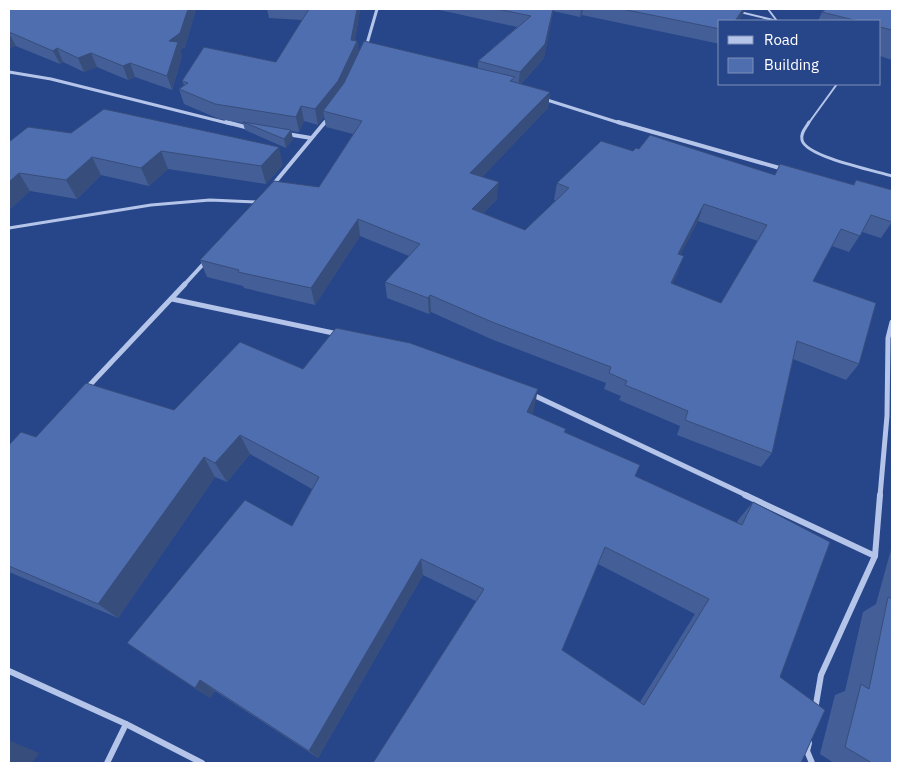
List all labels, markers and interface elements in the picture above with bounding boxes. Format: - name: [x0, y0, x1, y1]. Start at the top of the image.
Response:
- legend: [718, 20, 881, 85]
- text: Road: [764, 30, 799, 49]
- text: Building: [764, 55, 819, 74]

